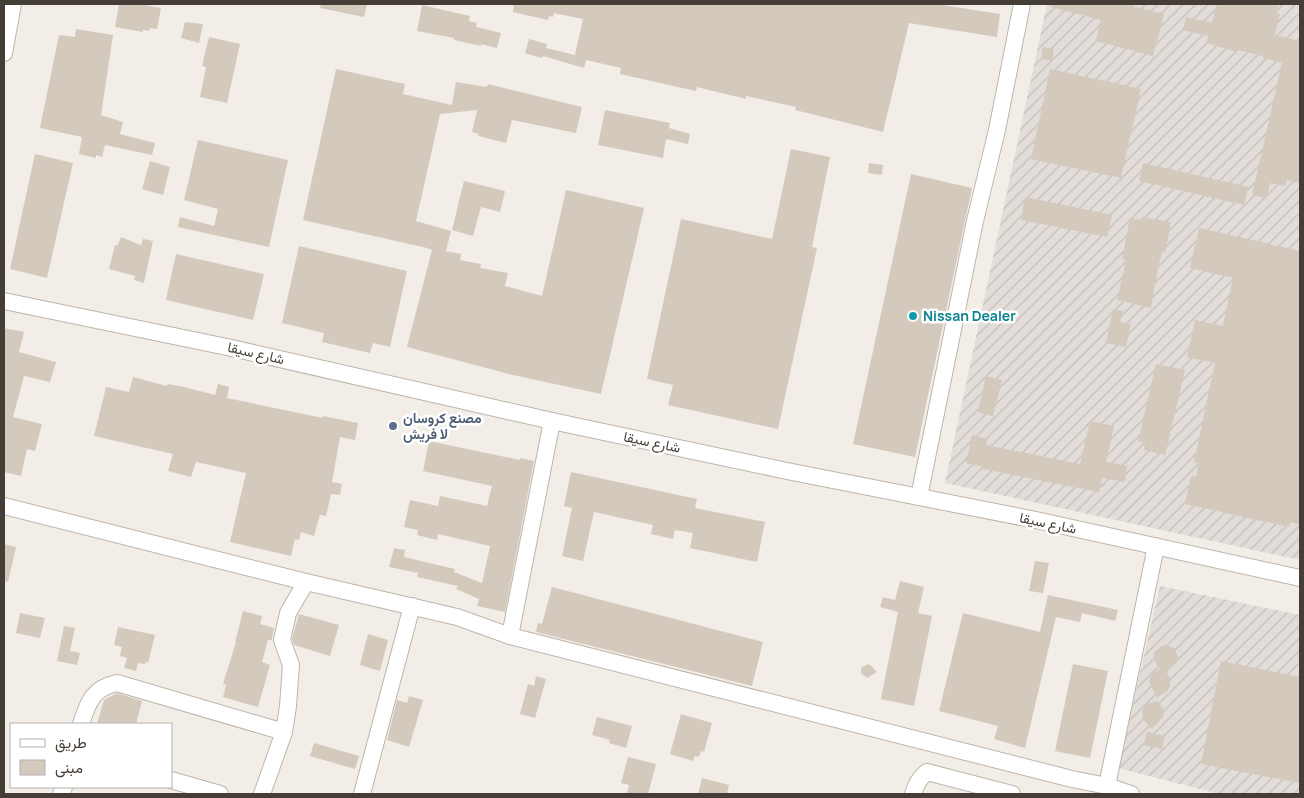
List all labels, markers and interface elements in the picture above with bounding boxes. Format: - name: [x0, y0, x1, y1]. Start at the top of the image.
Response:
- place label: Nissan Dealer: [923, 306, 1016, 325]
- marker: Nissan Dealer: [907, 310, 919, 322]
- street label: شارع سيقا: [225, 337, 286, 370]
- place label: مصنع كروسان لا فريش: [403, 408, 482, 443]
- marker: مصنع كروسان لا فريش: [387, 420, 399, 432]
- street label: شارع سيقا: [621, 426, 682, 459]
- street label: شارع سيقا: [1017, 507, 1078, 540]
- legend: [10, 723, 172, 788]
- text: طريق: [55, 732, 87, 753]
- text: مبنى: [55, 757, 83, 778]

